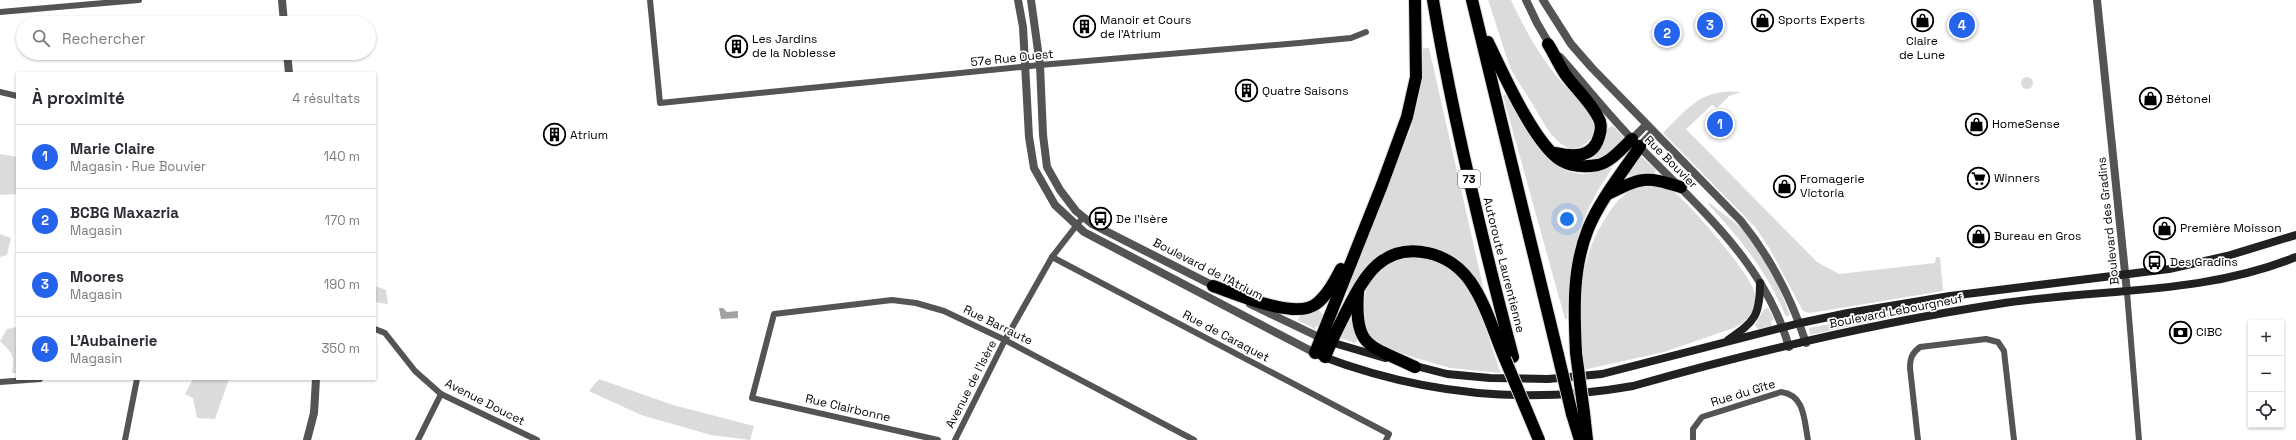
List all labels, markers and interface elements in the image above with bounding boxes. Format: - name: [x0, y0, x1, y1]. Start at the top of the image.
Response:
- shop icon: Sports Experts: [1750, 7, 1776, 33]
- shop icon: Claire de Lune: [1909, 7, 1935, 33]
- pin: 3: [1697, 10, 1723, 40]
- pin: 4: [1949, 10, 1975, 40]
- place label: Manoir et Cours de l'Atrium: [1100, 12, 1191, 42]
- place label: Sports Experts: [1778, 12, 1865, 28]
- building icon: Manoir et Cours de l'Atrium: [1072, 14, 1098, 40]
- search box: [16, 16, 376, 60]
- pin: 2: [1654, 18, 1680, 48]
- icon: search: [30, 27, 52, 49]
- text: Rechercher: [62, 29, 145, 48]
- place label: Les Jardins de la Noblesse: [752, 31, 836, 61]
- building icon: Les Jardins de la Noblesse: [724, 33, 750, 59]
- place label: Claire de Lune: [1899, 33, 1945, 63]
- street label: 57e Rue Ouest: [970, 46, 1054, 70]
- building icon: Quatre Saisons: [1233, 78, 1259, 104]
- place label: Quatre Saisons: [1262, 83, 1349, 99]
- shop icon: Bétonel: [2138, 86, 2164, 112]
- text: À proximité: [32, 87, 125, 109]
- text: 4 résultats: [292, 90, 360, 107]
- place label: Bétonel: [2166, 91, 2211, 107]
- pin: 1: [1707, 109, 1733, 139]
- shop icon: HomeSense: [1963, 111, 1989, 137]
- place label: HomeSense: [1992, 116, 2060, 132]
- building icon: Atrium: [542, 122, 568, 148]
- place label: Atrium: [570, 127, 608, 143]
- street label: Rue Bouvier: [1641, 132, 1701, 192]
- text: Marie Claire: [70, 139, 155, 158]
- text: 1: [42, 148, 48, 165]
- text: 140 m: [324, 148, 360, 165]
- street label: Boulevard des Gradins: [2093, 156, 2123, 286]
- text: Magasin · Rue Bouvier: [70, 158, 206, 175]
- supermarket icon: Winners: [1966, 165, 1992, 191]
- road number: 73: [1458, 170, 1480, 188]
- place label: Winners: [1994, 170, 2040, 186]
- place label: Fromagerie Victoria: [1800, 171, 1865, 201]
- shop icon: Fromagerie Victoria: [1771, 173, 1797, 199]
- street label: Autoroute Laurentienne: [1479, 196, 1529, 334]
- text: BCBG Maxazria: [70, 203, 179, 222]
- bus stop icon: De l'Isère: [1088, 206, 1114, 232]
- your location: [1557, 209, 1577, 229]
- place label: De l'Isère: [1116, 211, 1168, 227]
- text: 2: [41, 212, 49, 229]
- text: 170 m: [324, 212, 360, 229]
- shop icon: Première Moisson: [2152, 215, 2178, 241]
- place label: Première Moisson: [2180, 220, 2282, 236]
- text: Magasin: [70, 222, 122, 239]
- shop icon: Bureau en Gros: [1966, 223, 1992, 249]
- place label: Bureau en Gros: [1994, 228, 2081, 244]
- street label: Boulevard de l'Atrium: [1150, 234, 1266, 304]
- bus stop icon: Des Gradins: [2141, 249, 2167, 275]
- place label: Des Gradins: [2170, 254, 2238, 270]
- text: Moores: [70, 267, 124, 286]
- text: 3: [41, 276, 49, 293]
- text: 190 m: [324, 276, 360, 293]
- text: Magasin: [70, 286, 122, 303]
- street label: Boulevard Lebourgneuf: [1828, 290, 1964, 332]
- street label: Rue Barraute: [961, 301, 1035, 349]
- street label: Rue de Caraquet: [1180, 306, 1272, 366]
- bank icon: CIBC: [2167, 319, 2193, 345]
- map controls: [2248, 320, 2284, 428]
- button: +: [2248, 320, 2284, 356]
- place label: CIBC: [2196, 324, 2223, 340]
- text: L'Aubainerie: [70, 331, 157, 350]
- street label: Avenue de l'Isère: [942, 337, 1000, 431]
- text: 4: [41, 340, 49, 357]
- text: 350 m: [322, 340, 360, 357]
- text: Magasin: [70, 350, 122, 367]
- button: −: [2248, 356, 2284, 392]
- street label: Avenue Doucet: [442, 375, 528, 429]
- street label: Rue du Gîte: [1709, 376, 1777, 410]
- street label: Rue Clairbonne: [804, 390, 892, 426]
- button: locate: [2248, 392, 2284, 428]

